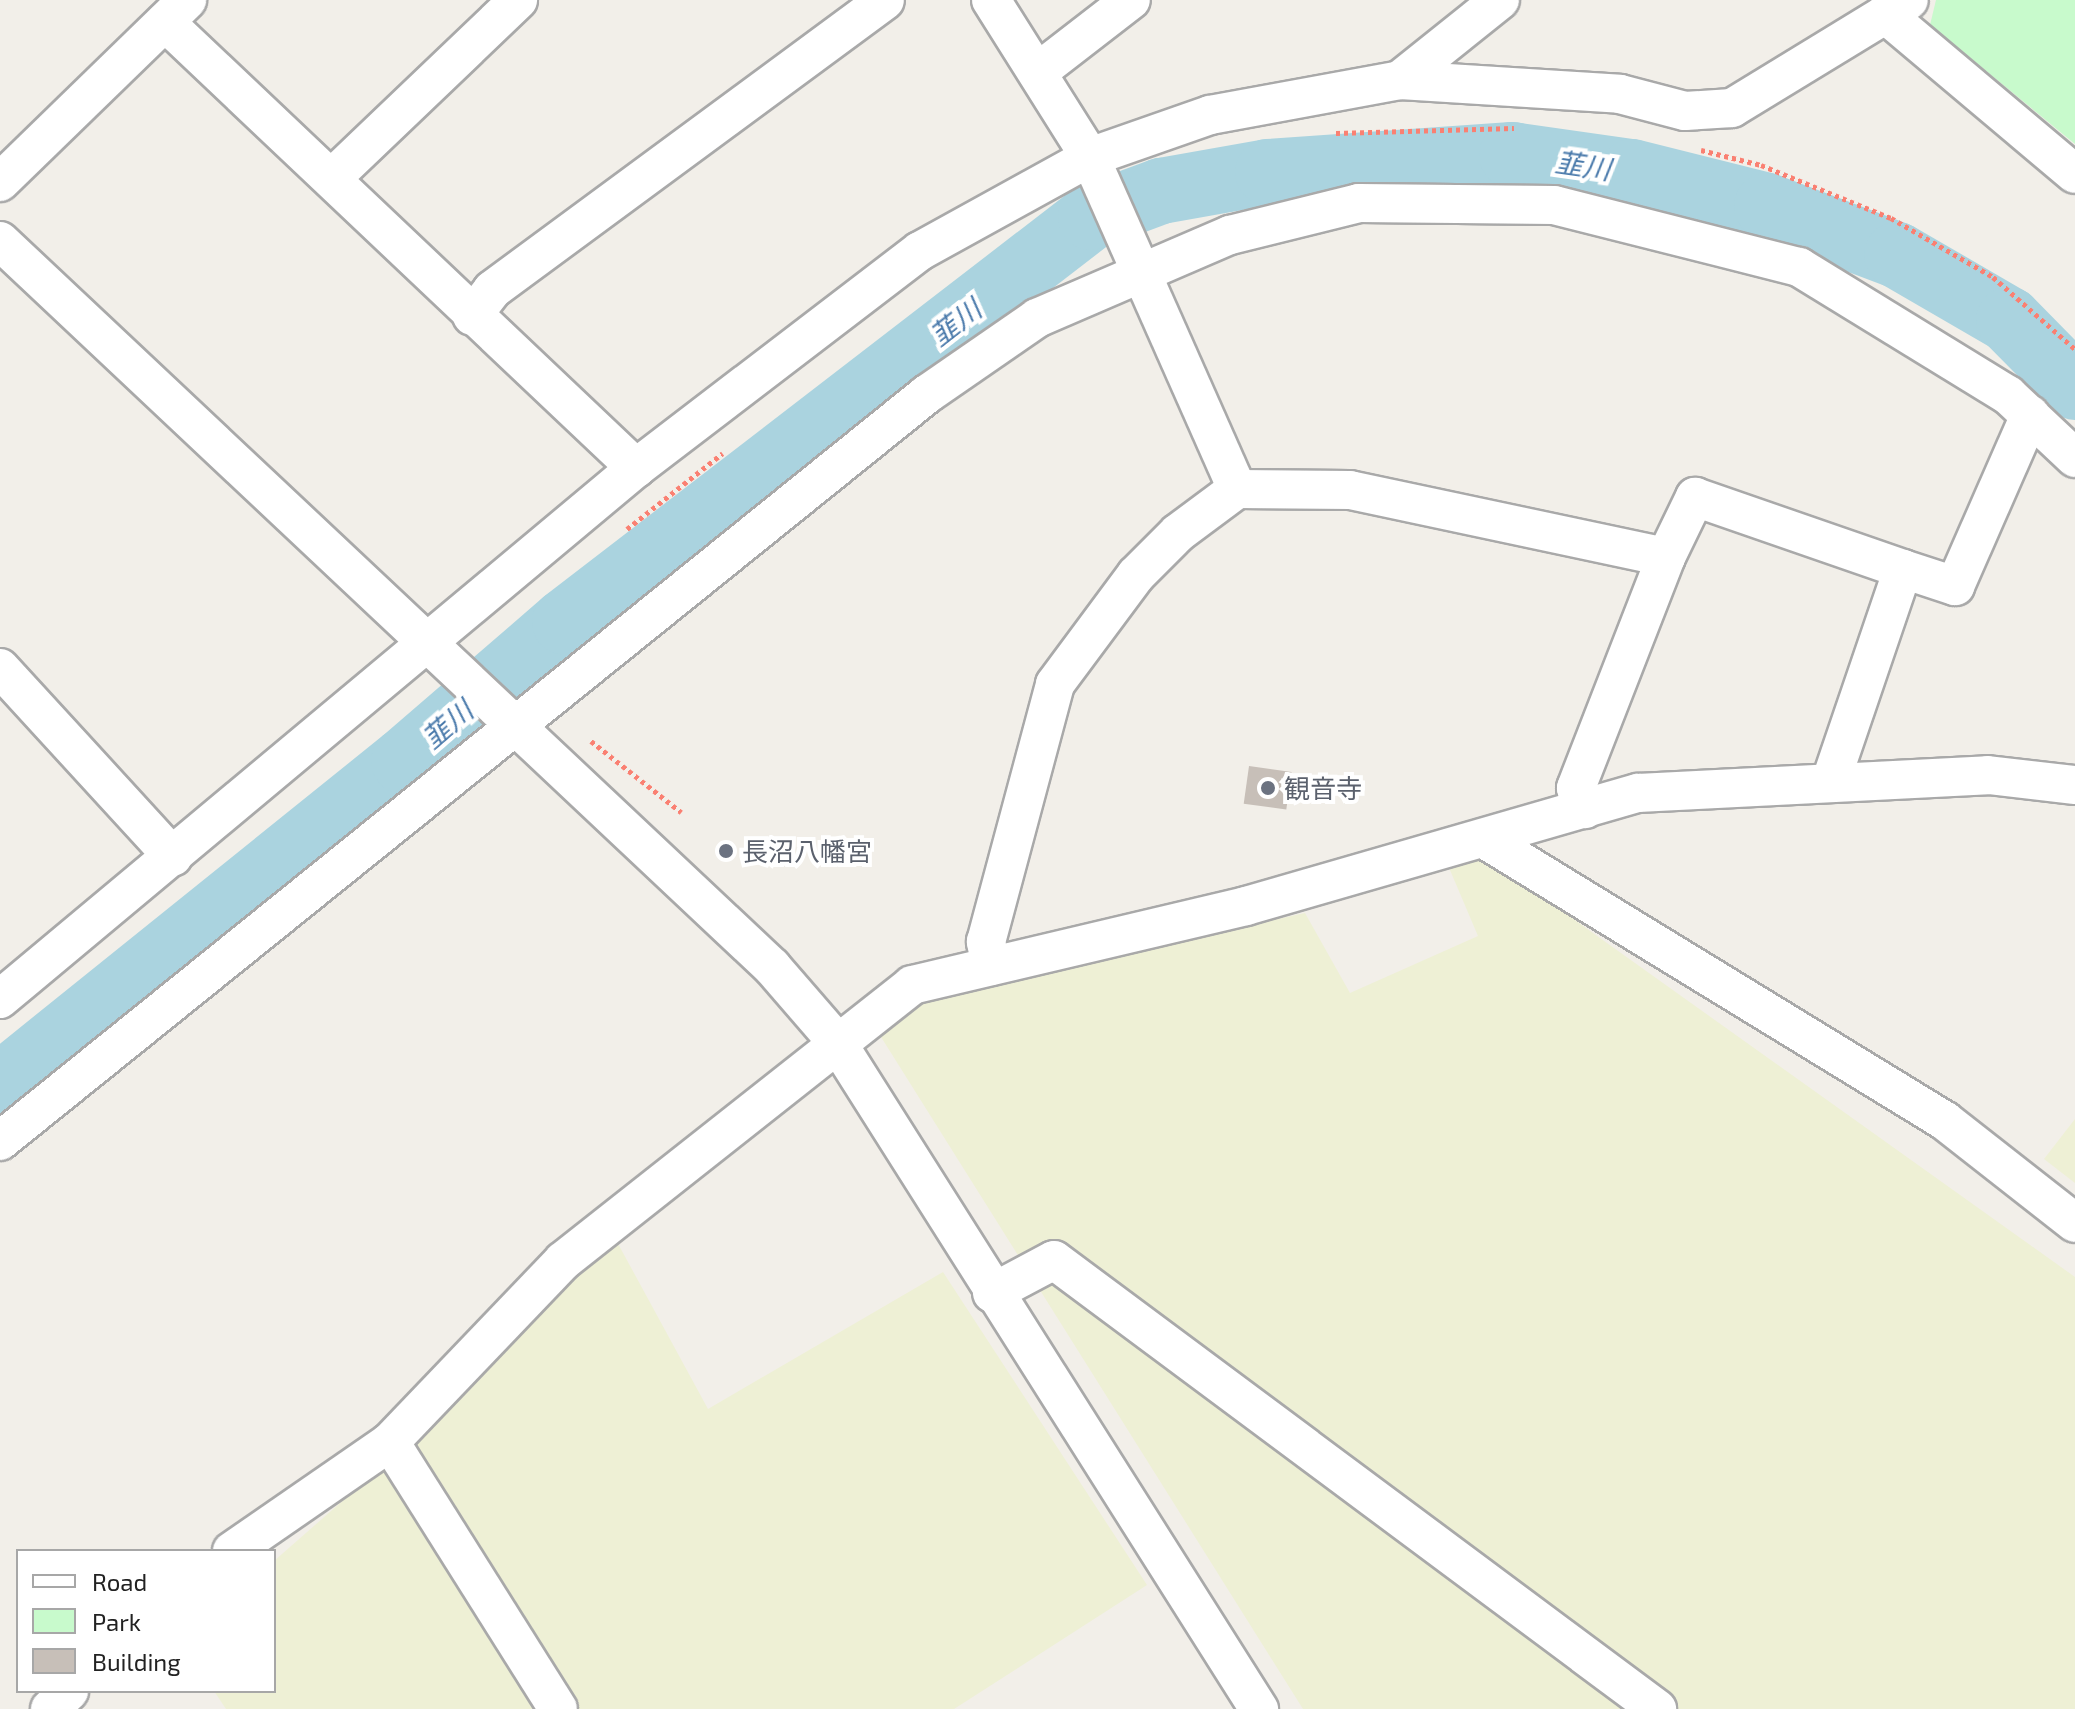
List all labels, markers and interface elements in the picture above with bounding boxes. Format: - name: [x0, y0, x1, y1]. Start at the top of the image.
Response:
- water label: 韮川: [1553, 144, 1613, 186]
- water label: 韮川: [923, 292, 987, 352]
- water label: 韮川: [415, 693, 479, 755]
- place label: 観音寺: [1284, 772, 1362, 804]
- marker: 観音寺: [1259, 779, 1277, 797]
- place label: 長沼八幡宮: [742, 835, 872, 867]
- marker: 長沼八幡宮: [717, 842, 735, 860]
- legend: [16, 1549, 276, 1693]
- text: Road: [92, 1567, 147, 1596]
- text: Park: [92, 1607, 141, 1636]
- text: Building: [92, 1647, 181, 1676]

